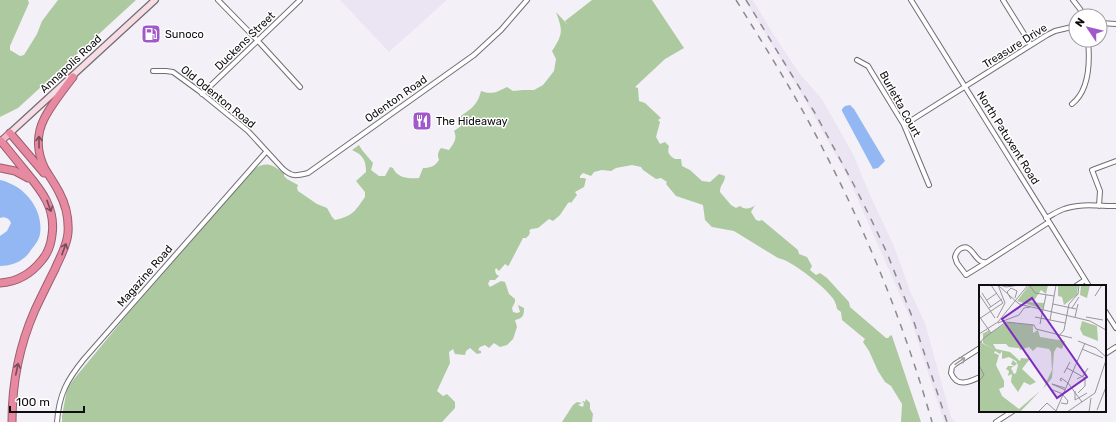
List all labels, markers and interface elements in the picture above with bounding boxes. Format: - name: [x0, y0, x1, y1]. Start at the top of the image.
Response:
- north arrow: [1068, 8, 1108, 48]
- street label: Duckens Street: [212, 9, 278, 73]
- text: N: [1073, 16, 1088, 30]
- street label: Treasure Drive: [980, 21, 1050, 71]
- fuel station icon: Sunoco: [140, 23, 162, 45]
- place label: Sunoco: [165, 28, 204, 41]
- street label: Annapolis Road: [38, 32, 104, 96]
- street label: Old Odenton Road: [178, 63, 258, 131]
- street label: Burletta Court: [877, 69, 924, 140]
- street label: Odenton Road: [362, 73, 430, 125]
- street label: North Patuxent Road: [974, 89, 1042, 187]
- restaurant icon: The Hideaway: [411, 110, 433, 132]
- place label: The Hideaway: [436, 115, 508, 128]
- one-way arrow: [35, 136, 43, 149]
- one-way arrow: [46, 199, 53, 212]
- one-way arrow: [60, 243, 68, 255]
- street label: Magazine Road: [115, 243, 175, 309]
- inset map: [979, 285, 1106, 412]
- one-way arrow: [954, 357, 965, 365]
- one-way arrow: [13, 363, 21, 376]
- scale bar: [10, 388, 84, 414]
- text: 100 m: [16, 395, 50, 409]

